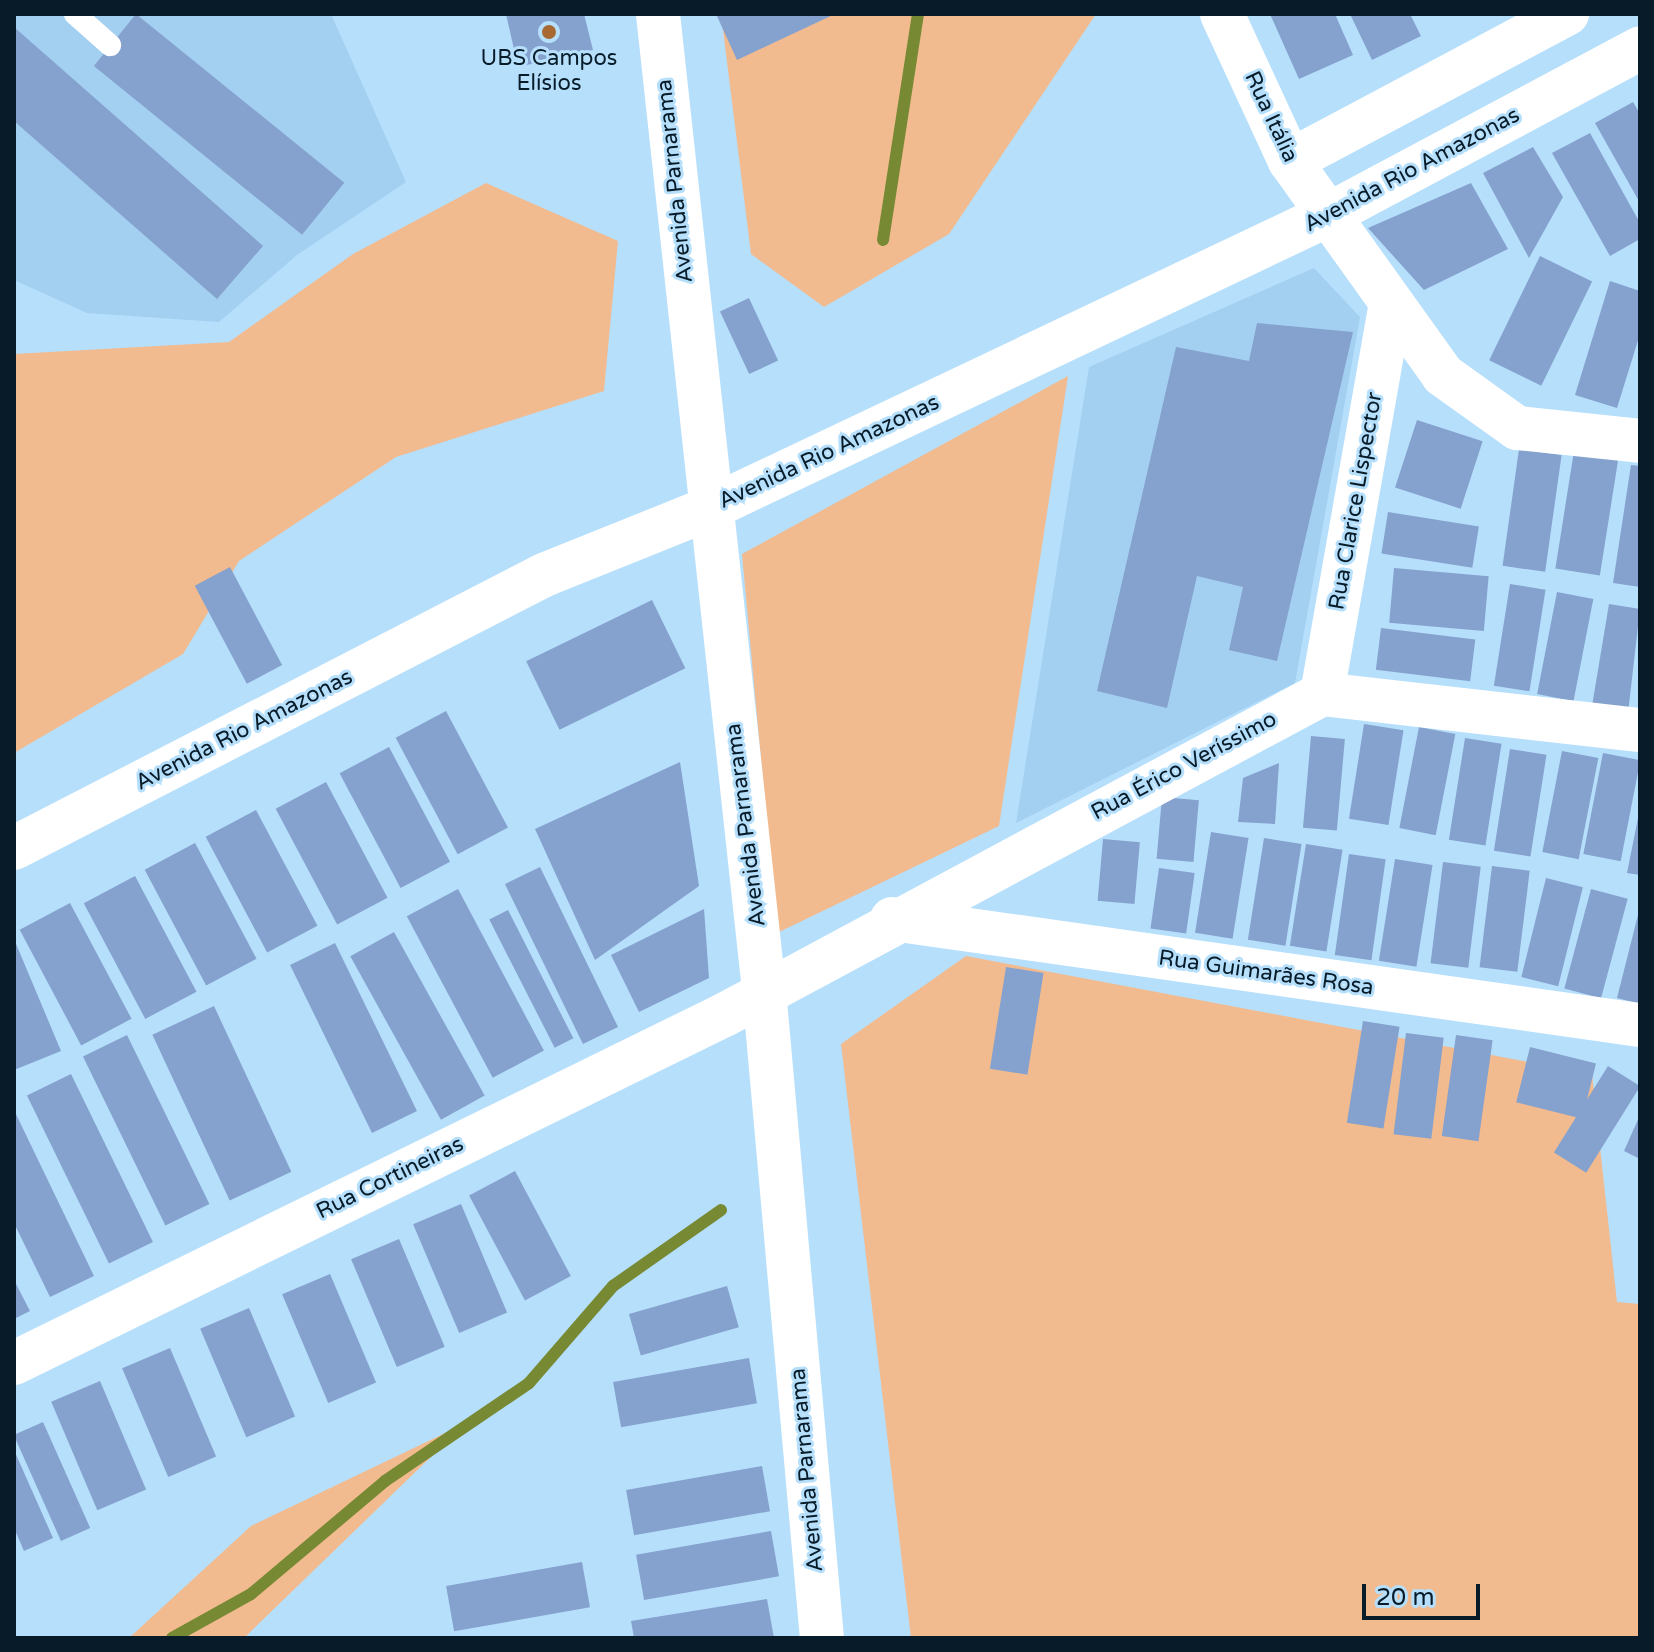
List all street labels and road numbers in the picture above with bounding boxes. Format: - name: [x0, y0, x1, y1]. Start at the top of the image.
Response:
- street label: Rua Itália: [1238, 67, 1304, 167]
- street label: Avenida Parnarama: [651, 78, 699, 284]
- street label: Avenida Rio Amazonas: [1300, 102, 1524, 238]
- street label: Avenida Rio Amazonas: [715, 389, 943, 515]
- street label: Rua Clarice Lispector: [1324, 390, 1388, 612]
- street label: Avenida Rio Amazonas: [131, 664, 357, 796]
- street label: Rua Érico Veríssimo: [1087, 706, 1281, 826]
- street label: Avenida Parnarama: [720, 722, 772, 928]
- street label: Rua Guimarães Rosa: [1157, 945, 1375, 1001]
- street label: Rua Cortineiras: [312, 1131, 468, 1225]
- street label: Avenida Parnarama: [785, 1367, 829, 1573]

